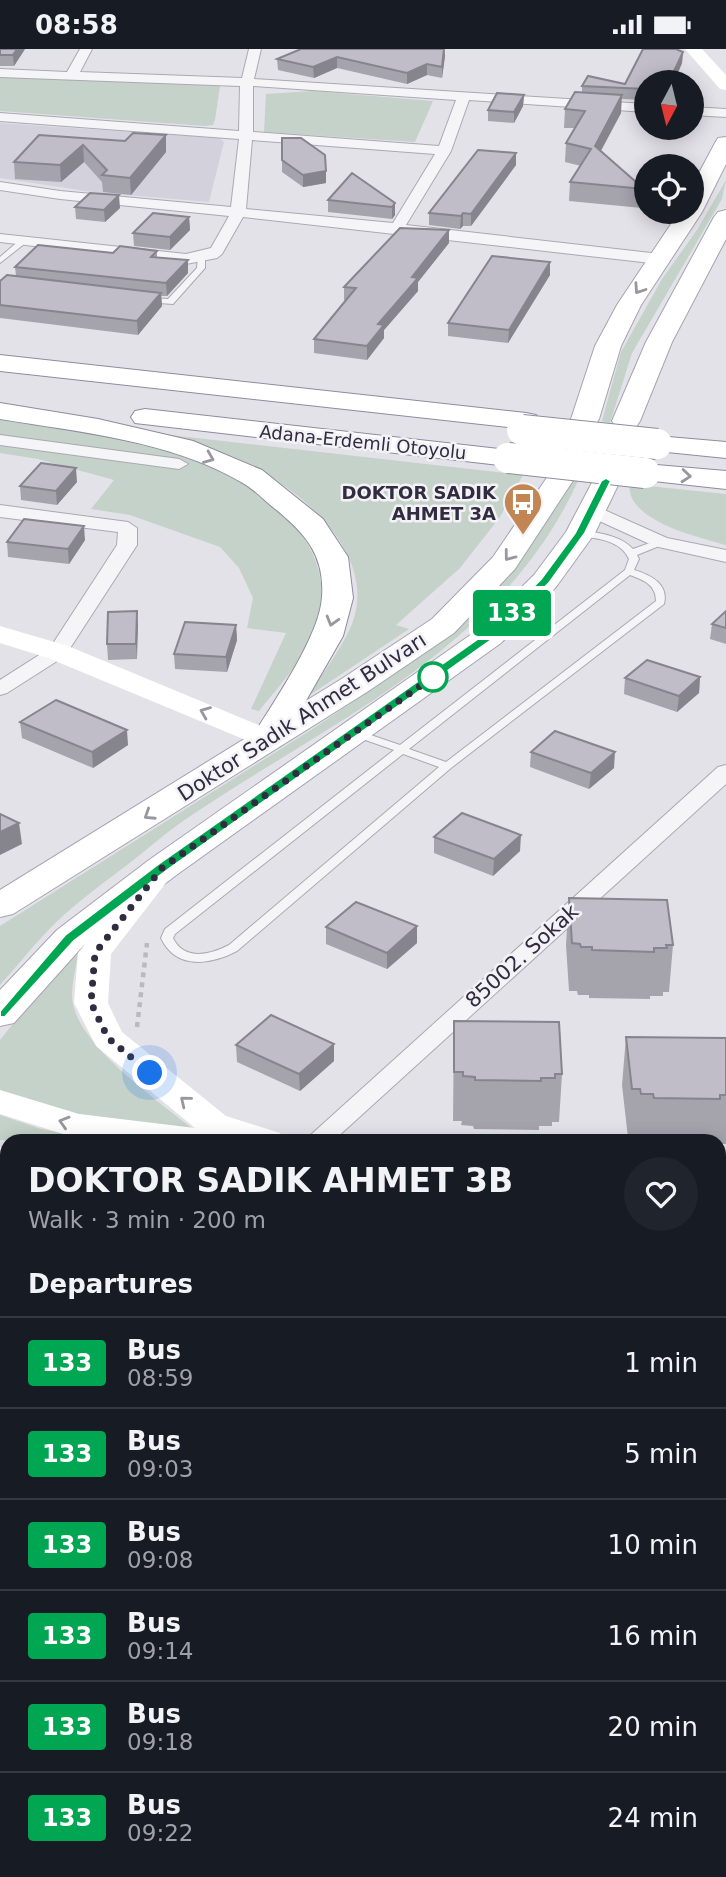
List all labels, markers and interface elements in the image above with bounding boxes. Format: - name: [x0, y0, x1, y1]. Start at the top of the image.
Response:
- text: 08:58: [35, 10, 118, 40]
- north arrow: [634, 70, 704, 140]
- map controls: [634, 70, 704, 224]
- button: locate: [634, 154, 704, 224]
- one-way arrow: [634, 282, 647, 295]
- street label: Adana-Erdemli Otoyolu: [259, 421, 467, 463]
- one-way arrow: [203, 450, 215, 464]
- one-way arrow: [680, 469, 691, 484]
- bus stop icon: DOKTOR SADIK AHMET 3A: [502, 481, 544, 536]
- place label: DOKTOR SADIK AHMET 3A: [342, 482, 497, 524]
- one-way arrow: [504, 549, 517, 561]
- line badge: 133: [472, 590, 552, 636]
- text: 133: [487, 599, 537, 627]
- one-way arrow: [325, 615, 340, 627]
- street label: Doktor Sadık Ahmet Bulvarı: [173, 628, 431, 806]
- unlabelled marker: [418, 662, 448, 692]
- one-way arrow: [200, 707, 212, 721]
- one-way arrow: [143, 807, 156, 820]
- street label: 85002. Sokak: [461, 899, 584, 1013]
- your location: [132, 1055, 167, 1090]
- one-way arrow: [180, 1096, 192, 1109]
- one-way arrow: [58, 1116, 70, 1130]
- button: heart: [624, 1157, 698, 1231]
- text: DOKTOR SADIK AHMET 3B: [28, 1161, 513, 1200]
- text: Walk · 3 min · 200 m: [28, 1207, 266, 1233]
- text: Departures: [28, 1269, 193, 1299]
- text: Bus: [127, 1335, 181, 1365]
- text: 1 min: [624, 1348, 698, 1378]
- text: 133: [42, 1349, 92, 1377]
- text: 08:59: [127, 1365, 193, 1391]
- text: Bus: [127, 1426, 181, 1456]
- text: 5 min: [624, 1439, 698, 1469]
- text: 133: [42, 1440, 92, 1468]
- text: 09:03: [127, 1456, 193, 1482]
- text: Bus: [127, 1517, 181, 1547]
- text: 10 min: [608, 1530, 698, 1560]
- text: 133: [42, 1531, 92, 1559]
- text: 09:08: [127, 1547, 193, 1573]
- text: Bus: [127, 1608, 181, 1638]
- text: 16 min: [608, 1621, 698, 1651]
- text: 133: [42, 1622, 92, 1650]
- text: 09:14: [127, 1638, 193, 1664]
- text: Bus: [127, 1699, 181, 1729]
- text: 20 min: [608, 1712, 698, 1742]
- text: 133: [42, 1713, 92, 1741]
- text: 09:18: [127, 1729, 193, 1755]
- text: Bus: [127, 1790, 181, 1820]
- text: 24 min: [608, 1803, 698, 1833]
- text: 133: [42, 1804, 92, 1832]
- text: 09:22: [127, 1820, 193, 1846]

